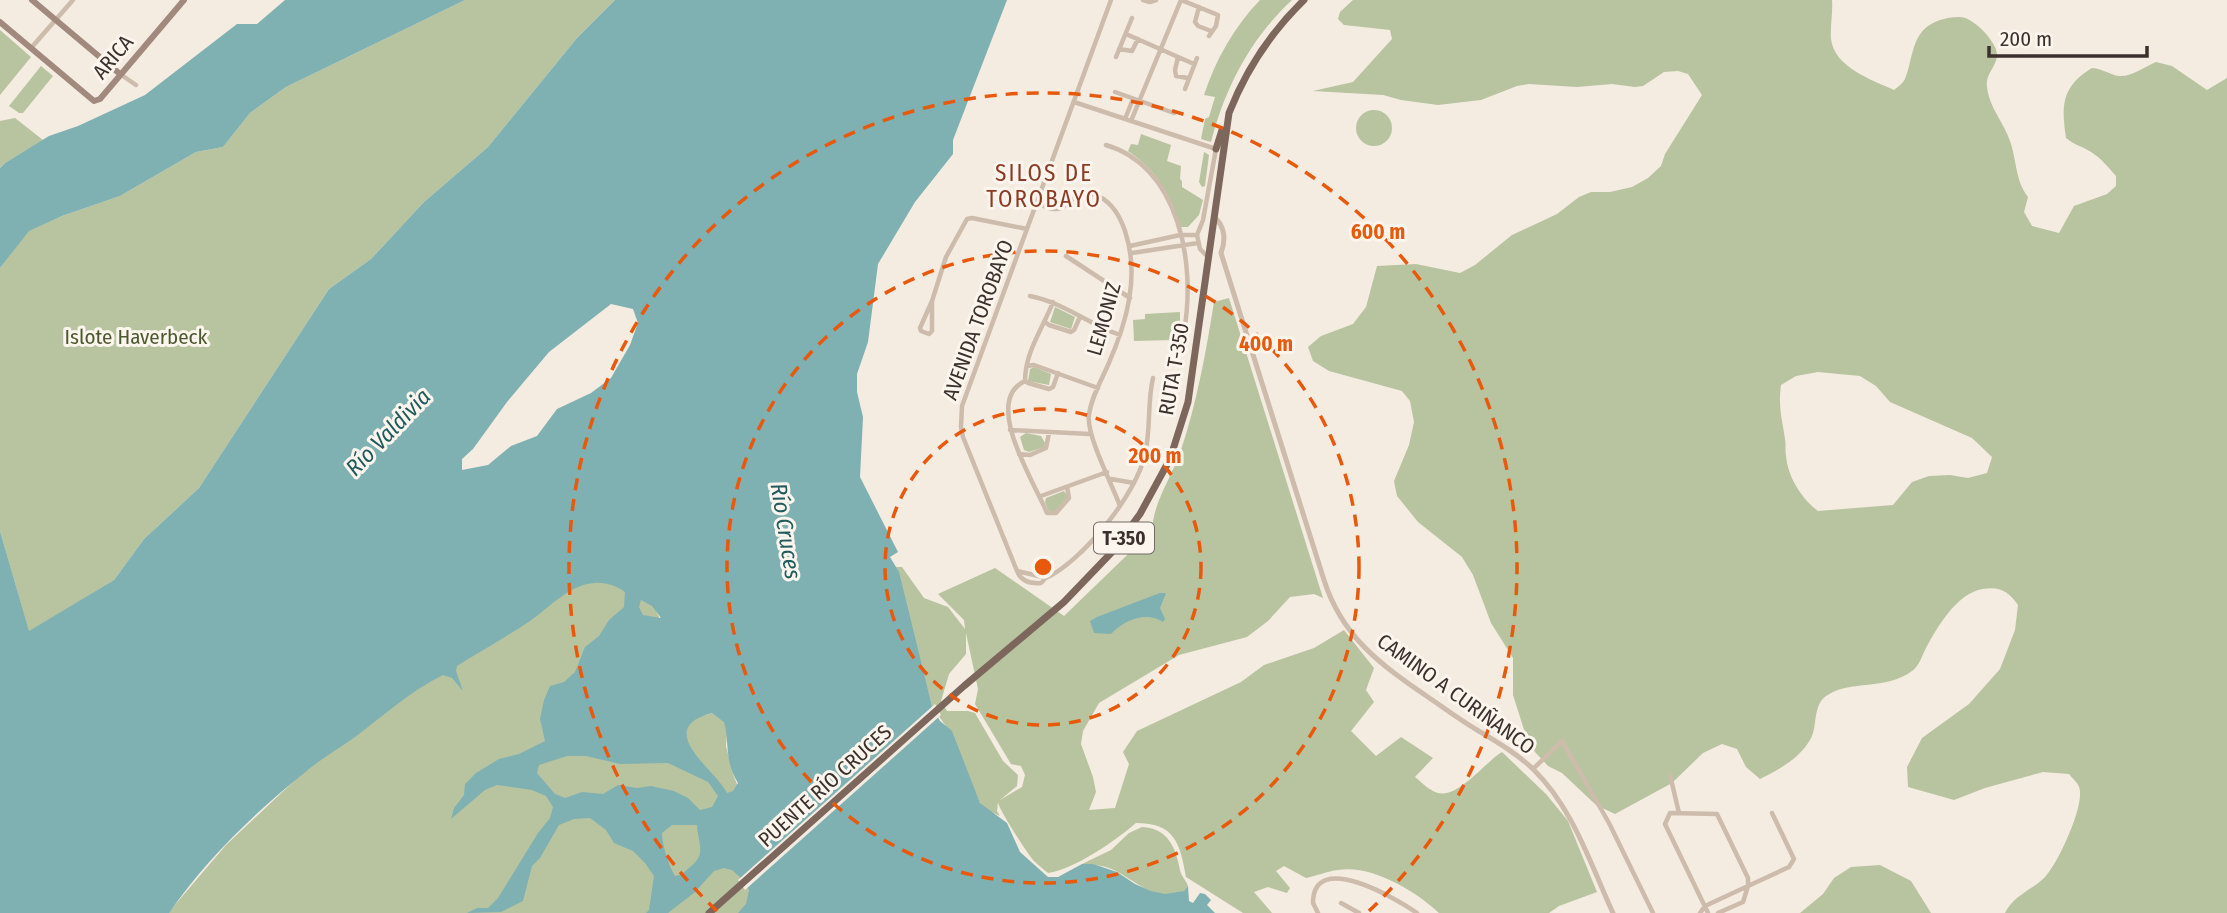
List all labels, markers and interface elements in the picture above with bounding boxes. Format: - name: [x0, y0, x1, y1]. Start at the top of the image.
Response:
- scale bar: [1989, 14, 2146, 58]
- text: 200 m: [2000, 26, 2052, 52]
- street label: ARICA: [87, 30, 139, 84]
- district label: SILOS DE TOROBAYO: [986, 159, 1102, 213]
- text: 600 m: [1351, 219, 1405, 245]
- street label: AVENIDA TOROBAYO: [937, 236, 1019, 404]
- street label: LEMONIZ: [1081, 279, 1127, 359]
- street label: RUTA T-350: [1153, 321, 1195, 417]
- park label: Islote Haverbeck: [65, 324, 208, 350]
- text: 400 m: [1239, 331, 1293, 357]
- water label: Río Valdivia: [340, 383, 436, 481]
- text: 200 m: [1127, 443, 1182, 469]
- water label: Río Cruces: [765, 481, 807, 581]
- road number: T-350: [1094, 523, 1154, 554]
- centre of rings: [1031, 555, 1055, 579]
- street label: CAMINO A CURIÑANCO: [1372, 628, 1540, 760]
- street label: PUENTE RÍO CRUCES: [753, 719, 897, 853]

